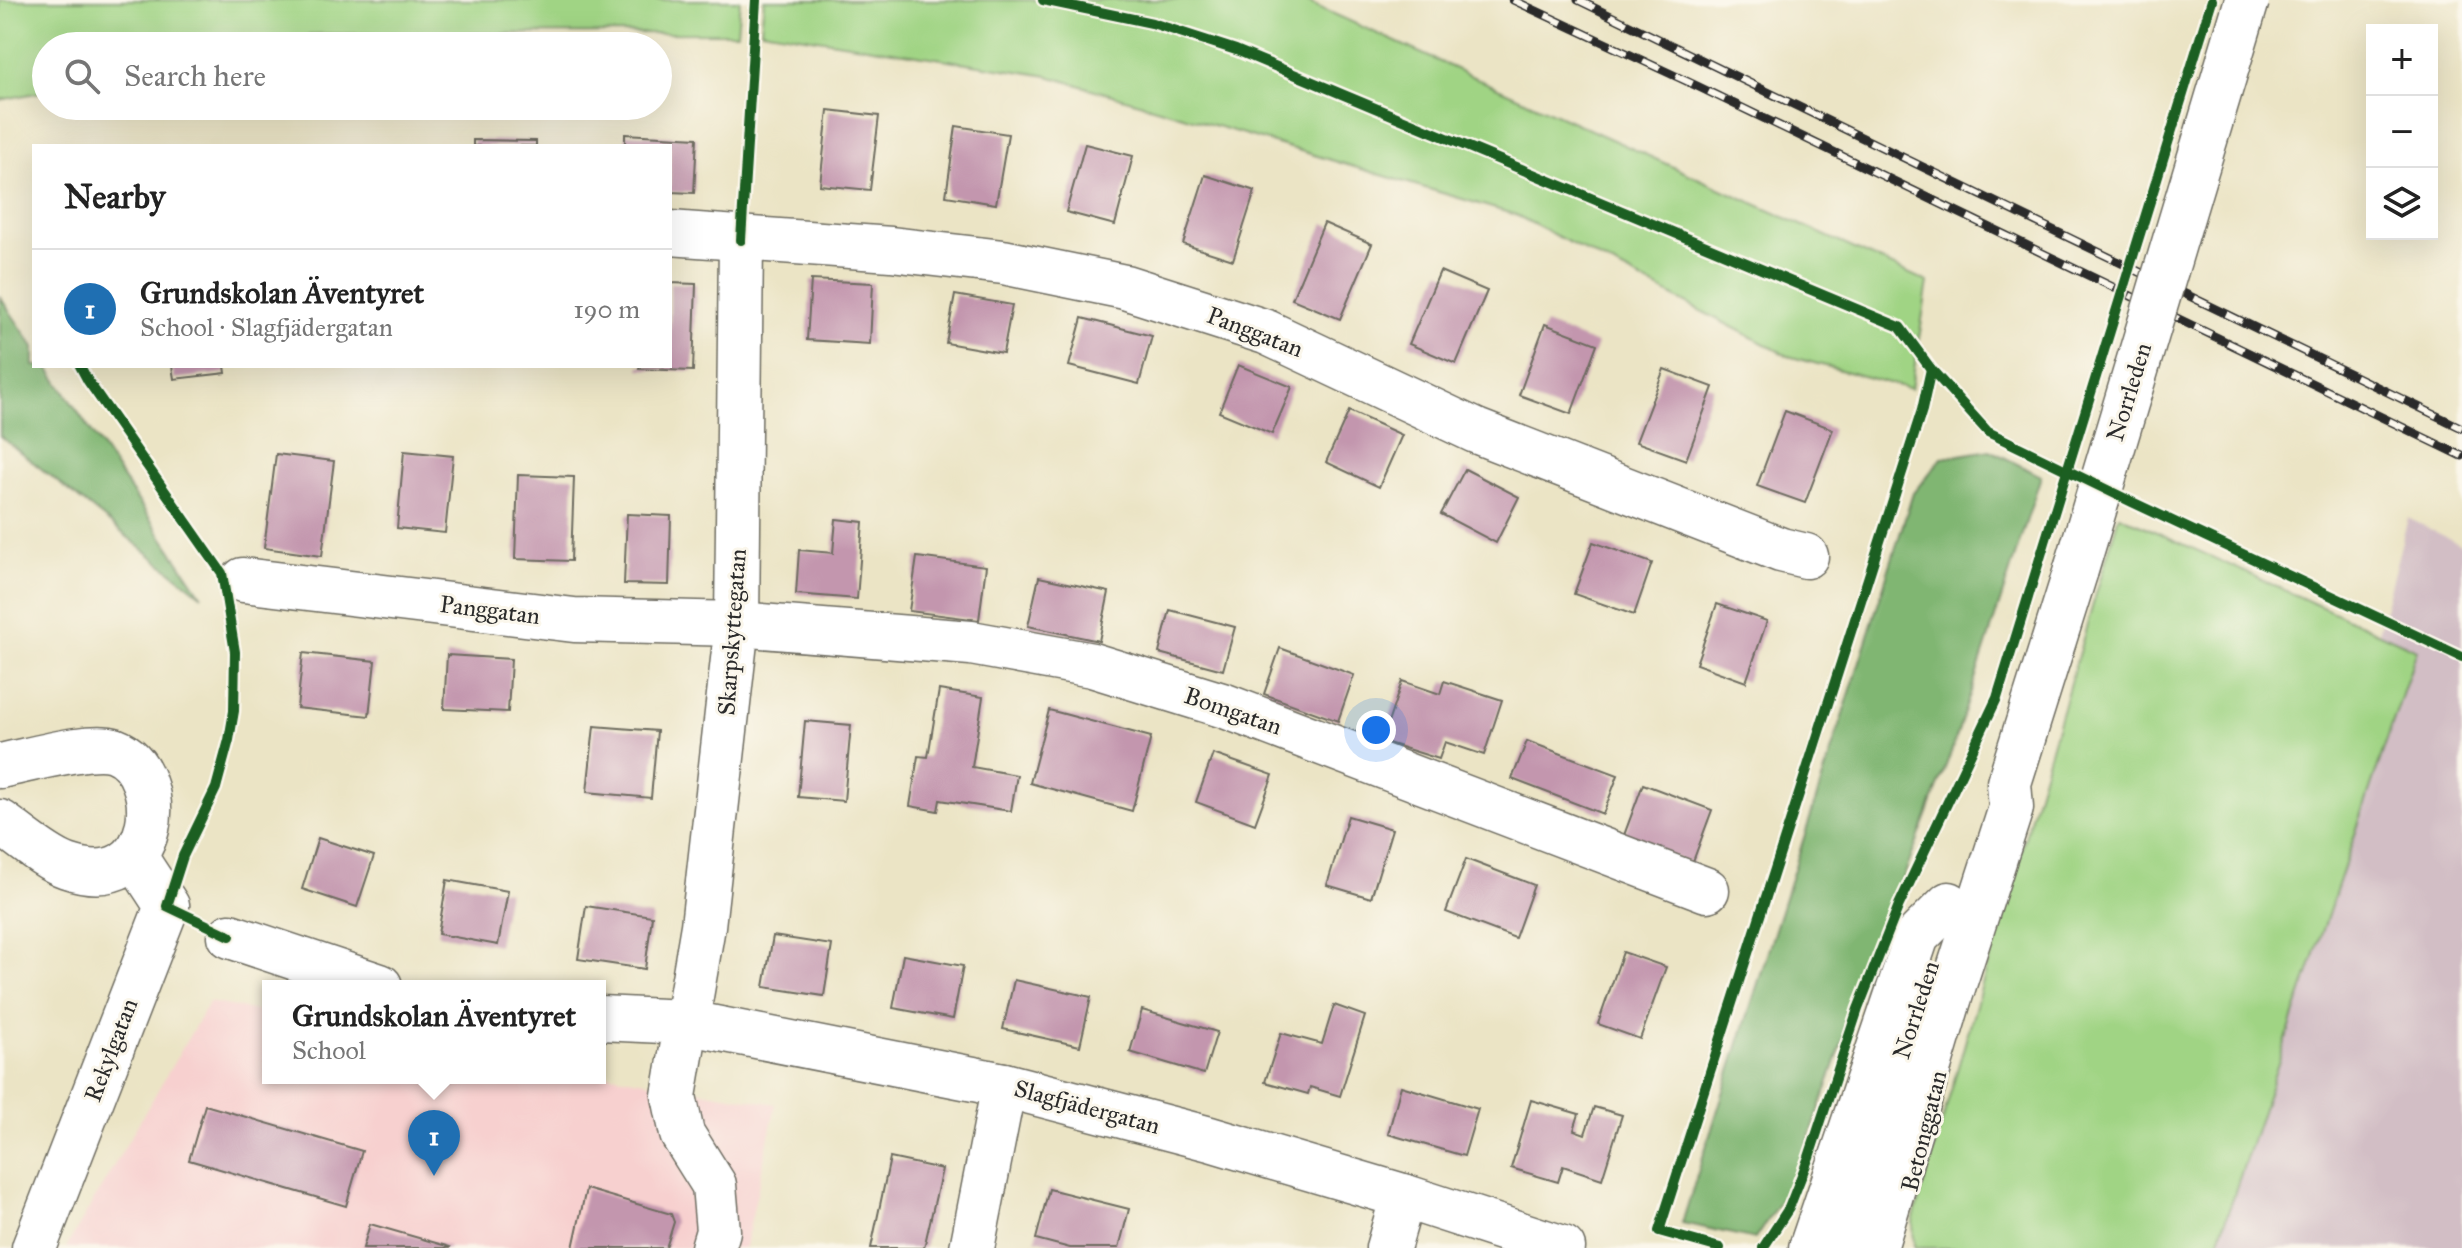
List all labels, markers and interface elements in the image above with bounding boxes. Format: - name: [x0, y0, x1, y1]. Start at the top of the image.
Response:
- map controls: [2366, 24, 2438, 240]
- button: +: [2366, 24, 2438, 96]
- search box: [32, 32, 672, 120]
- icon: search: [60, 54, 104, 98]
- text: Search here: [124, 58, 266, 94]
- button: −: [2366, 96, 2438, 168]
- button: layers: [2366, 168, 2438, 240]
- text: Nearby: [64, 176, 166, 217]
- text: Grundskolan Äventyret: [140, 275, 424, 311]
- text: 1: [85, 293, 95, 325]
- text: 190 m: [573, 293, 640, 325]
- street label: Panggatan: [1203, 300, 1307, 364]
- text: School · Slagfjädergatan: [140, 311, 393, 343]
- street label: Norrleden: [2100, 339, 2158, 445]
- street label: Skarpskyttegatan: [711, 548, 753, 716]
- street label: Panggatan: [438, 589, 542, 631]
- street label: Bomgatan: [1180, 680, 1286, 742]
- your location: [1356, 710, 1396, 750]
- street label: Norrleden: [1886, 957, 1946, 1063]
- popup: [262, 980, 606, 1084]
- street label: Rekylgatan: [78, 994, 144, 1106]
- text: Grundskolan Äventyret: [292, 998, 576, 1034]
- text: School: [292, 1034, 366, 1066]
- street label: Betonggatan: [1894, 1067, 1954, 1195]
- street label: Slagfjädergatan: [1011, 1073, 1163, 1141]
- pin: 1: [408, 1110, 460, 1176]

